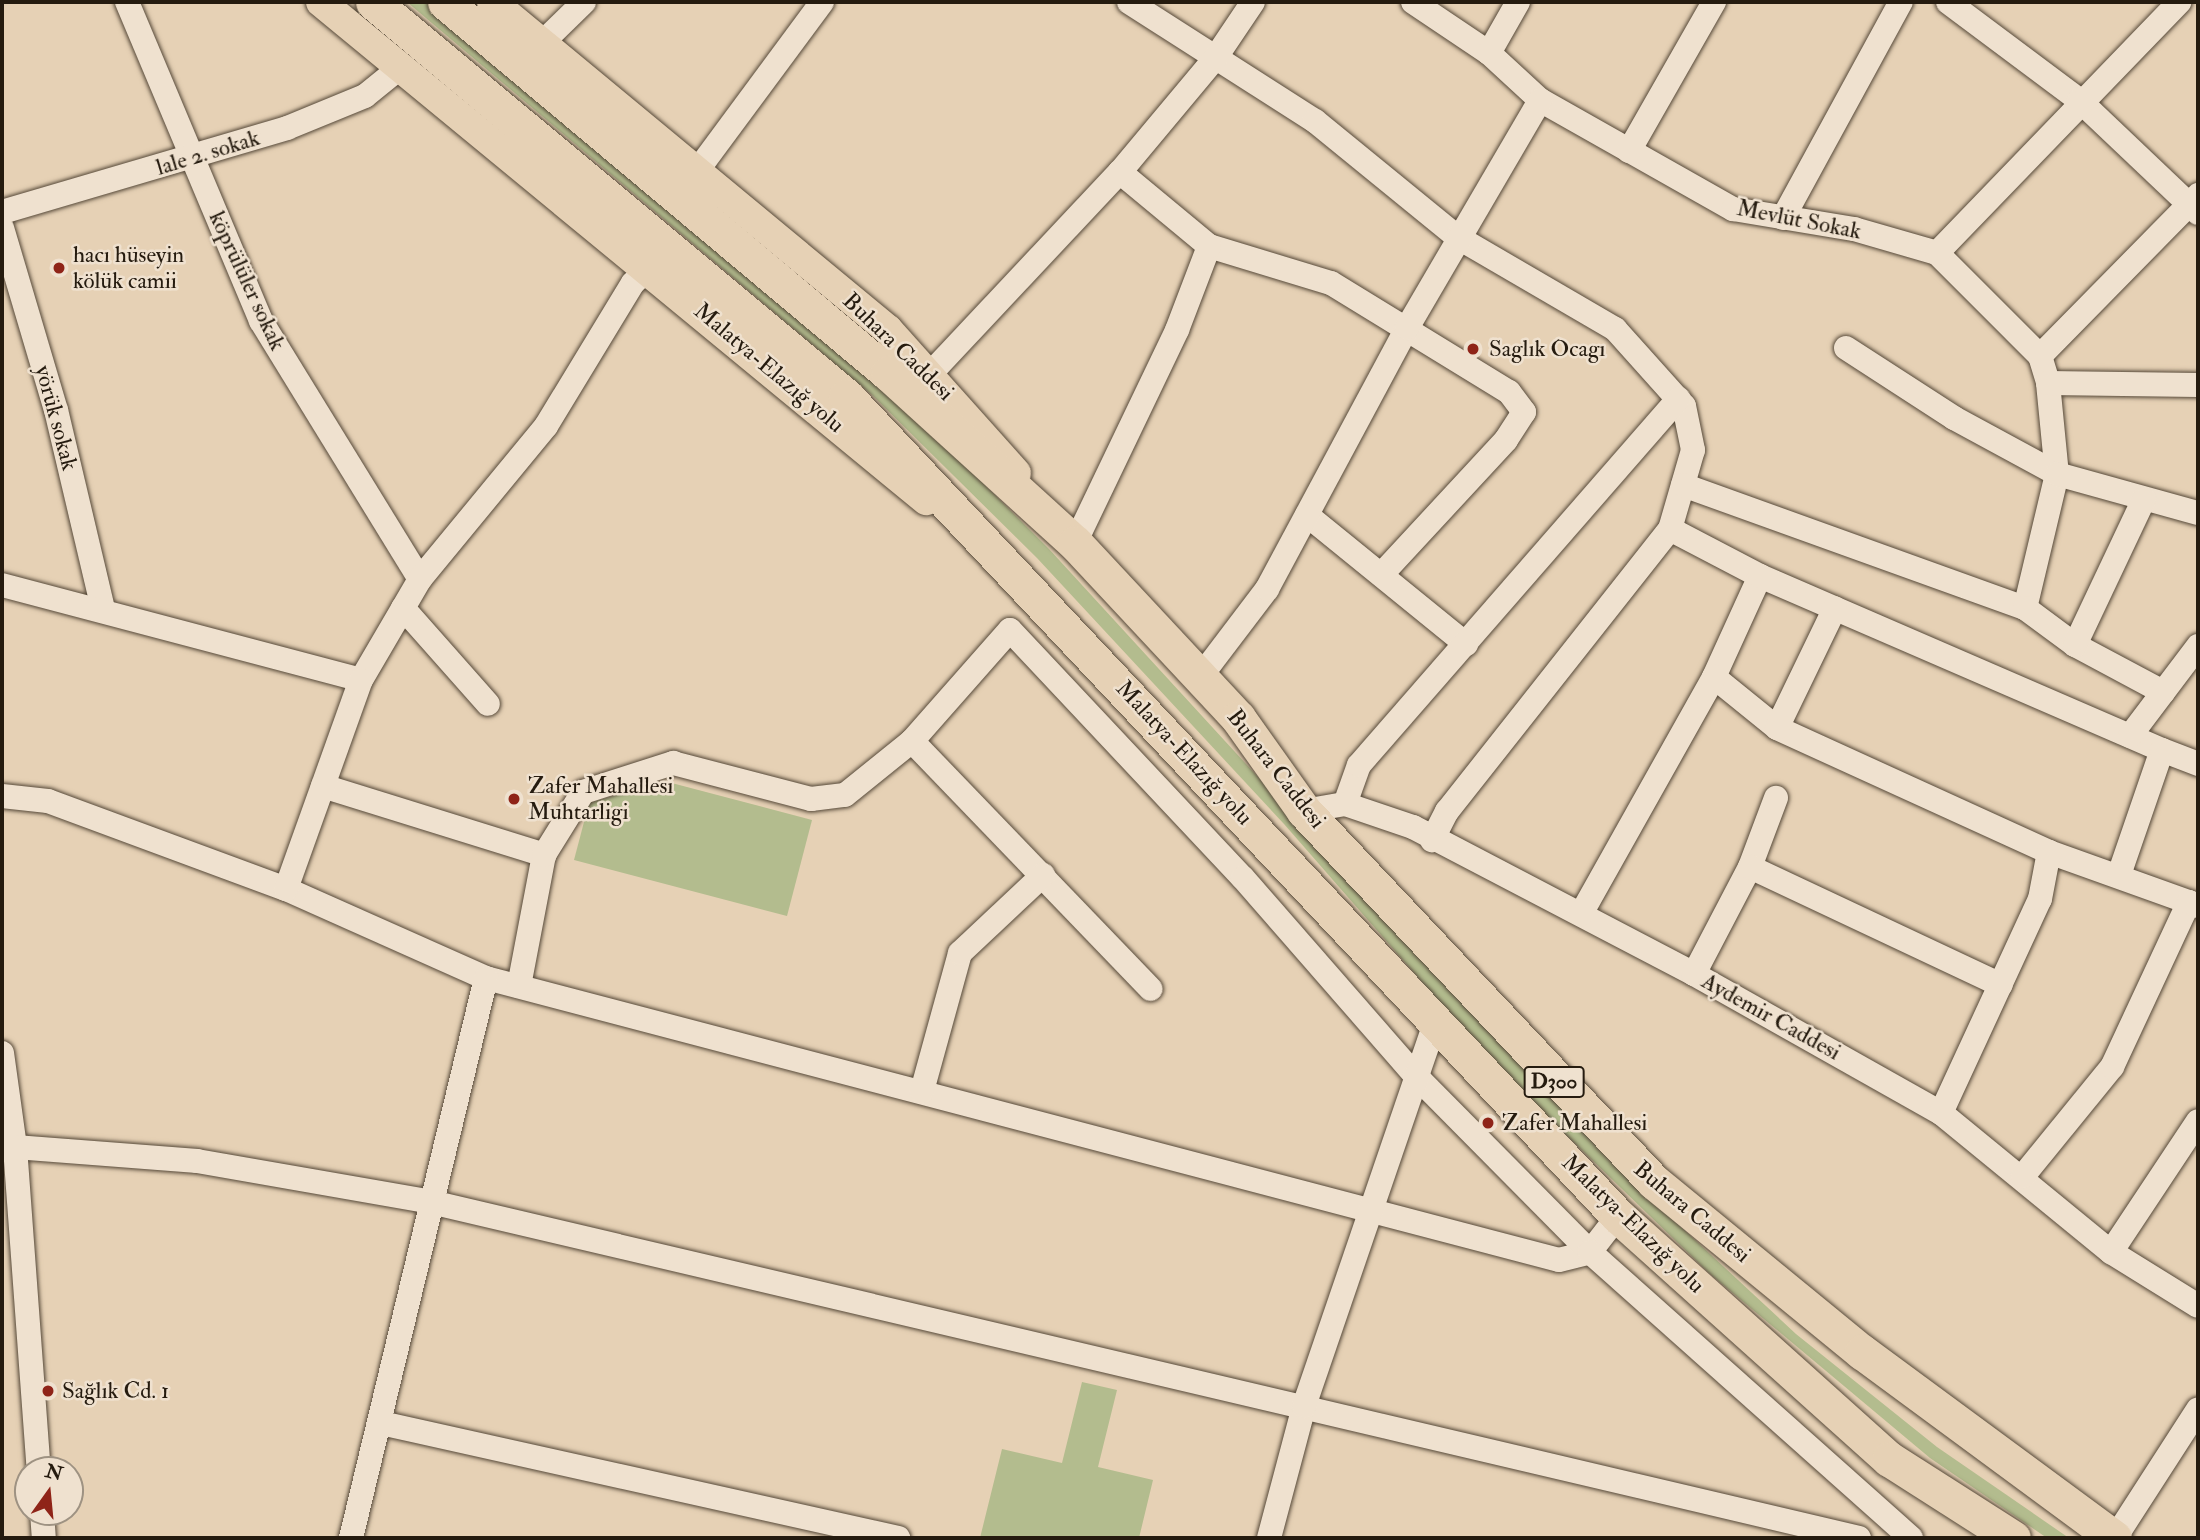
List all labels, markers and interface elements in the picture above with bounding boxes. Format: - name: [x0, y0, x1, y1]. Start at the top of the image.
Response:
- street label: lale 2. sokak: [153, 124, 263, 182]
- street label: Mevlüt Sokak: [1734, 194, 1864, 246]
- street label: köprülüler sokak: [203, 207, 291, 355]
- place label: hacı hüseyin kölük camii: [73, 241, 184, 295]
- marker: hacı hüseyin kölük camii: [51, 260, 67, 276]
- street label: Buhara Caddesi: [837, 287, 959, 407]
- street label: Malatya-Elazığ yolu: [688, 297, 850, 439]
- place label: Saglık Ocagı: [1489, 335, 1605, 363]
- marker: Saglık Ocagı: [1463, 339, 1483, 359]
- street label: yörük sokak: [29, 363, 83, 473]
- street label: Malatya-Elazığ yolu: [1110, 675, 1258, 831]
- street label: Buhara Caddesi: [1221, 704, 1331, 834]
- place label: Zafer Mahallesi Muhtarligi: [528, 772, 673, 826]
- marker: Zafer Mahallesi Muhtarligi: [506, 791, 522, 807]
- street label: Aydemir Caddesi: [1697, 967, 1845, 1067]
- road number: D300: [1522, 1064, 1586, 1100]
- place label: Zafer Mahallesi: [1502, 1109, 1647, 1137]
- marker: Zafer Mahallesi: [1480, 1115, 1496, 1131]
- street label: Malatya-Elazığ yolu: [1556, 1149, 1710, 1299]
- street label: Buhara Caddesi: [1628, 1155, 1756, 1269]
- place label: Sağlık Cd. 1: [62, 1377, 169, 1405]
- marker: Sağlık Cd. 1: [40, 1383, 56, 1399]
- north arrow: [14, 1456, 84, 1526]
- text: N: [43, 1459, 65, 1486]

